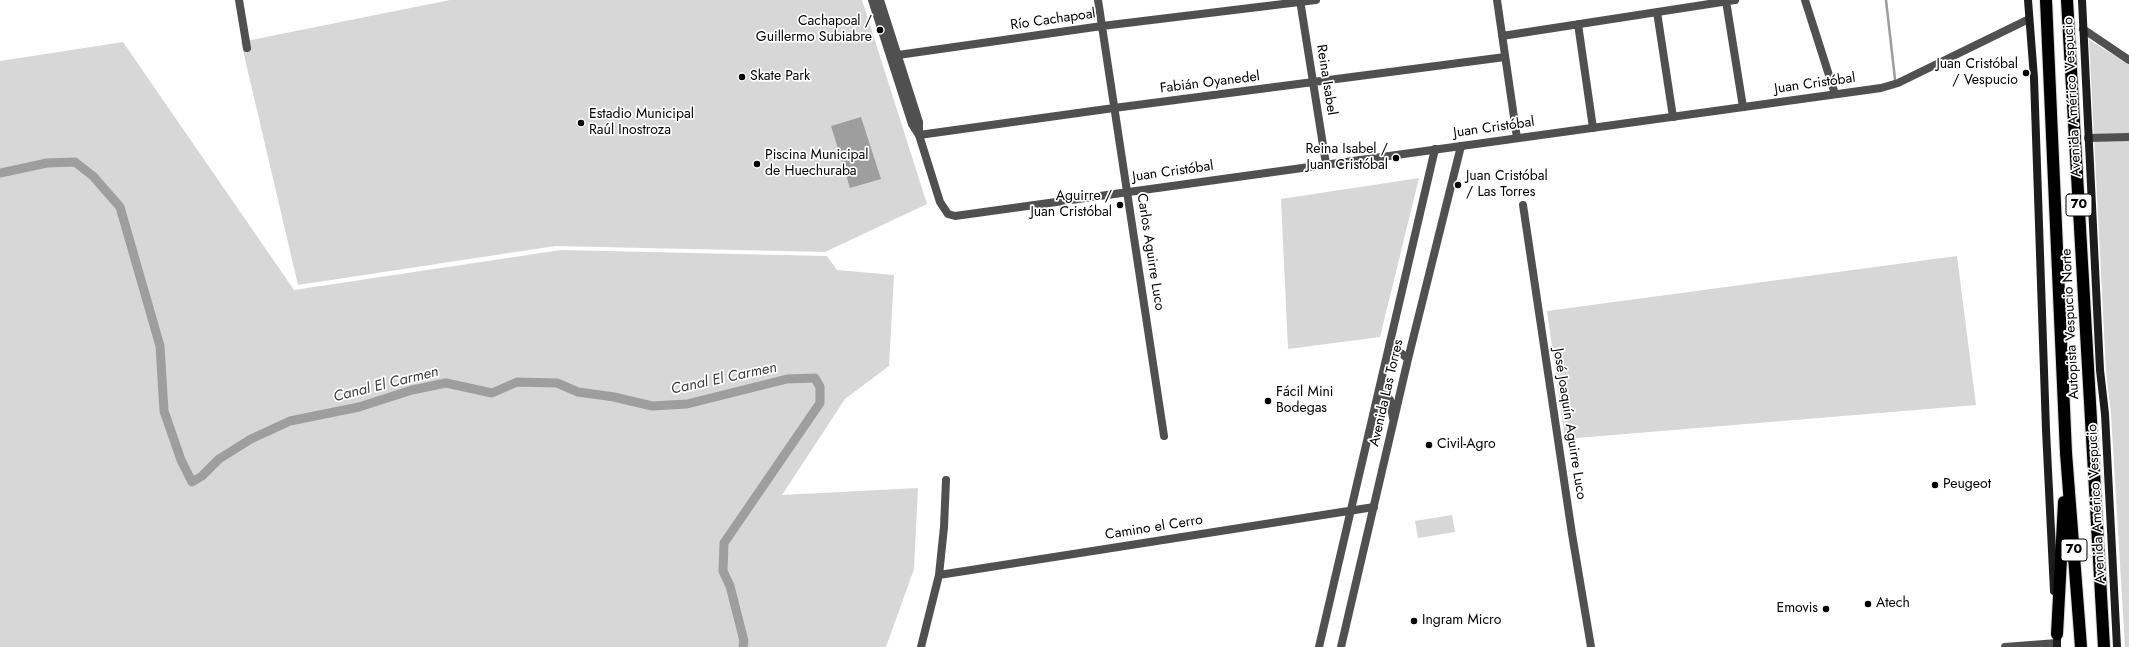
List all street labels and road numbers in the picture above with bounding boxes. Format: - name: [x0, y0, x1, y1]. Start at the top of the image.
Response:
- street label: Río Cachapoal: [1009, 6, 1097, 34]
- street label: Avenida Américo Vespucio: [2060, 17, 2086, 177]
- street label: Reina Isabel: [1312, 44, 1340, 116]
- street label: Fabián Oyanedel: [1159, 69, 1261, 97]
- street label: Juan Cristóbal: [1773, 70, 1857, 98]
- street label: Juan Cristóbal: [1452, 114, 1536, 142]
- street label: Juan Cristóbal: [1131, 158, 1215, 186]
- street label: Carlos Aguirre Luco: [1132, 192, 1168, 312]
- road number: 70: [2066, 194, 2092, 216]
- street label: Autopista Vespucio Norte: [2059, 248, 2083, 400]
- street label: Avenida Las Torres: [1367, 338, 1407, 448]
- street label: José Joaquín Aguirre Luco: [1549, 347, 1589, 501]
- street label: Avenida Américo Vespucio: [2084, 424, 2110, 584]
- street label: Camino el Cerro: [1104, 512, 1204, 544]
- road number: 70: [2061, 539, 2087, 561]

